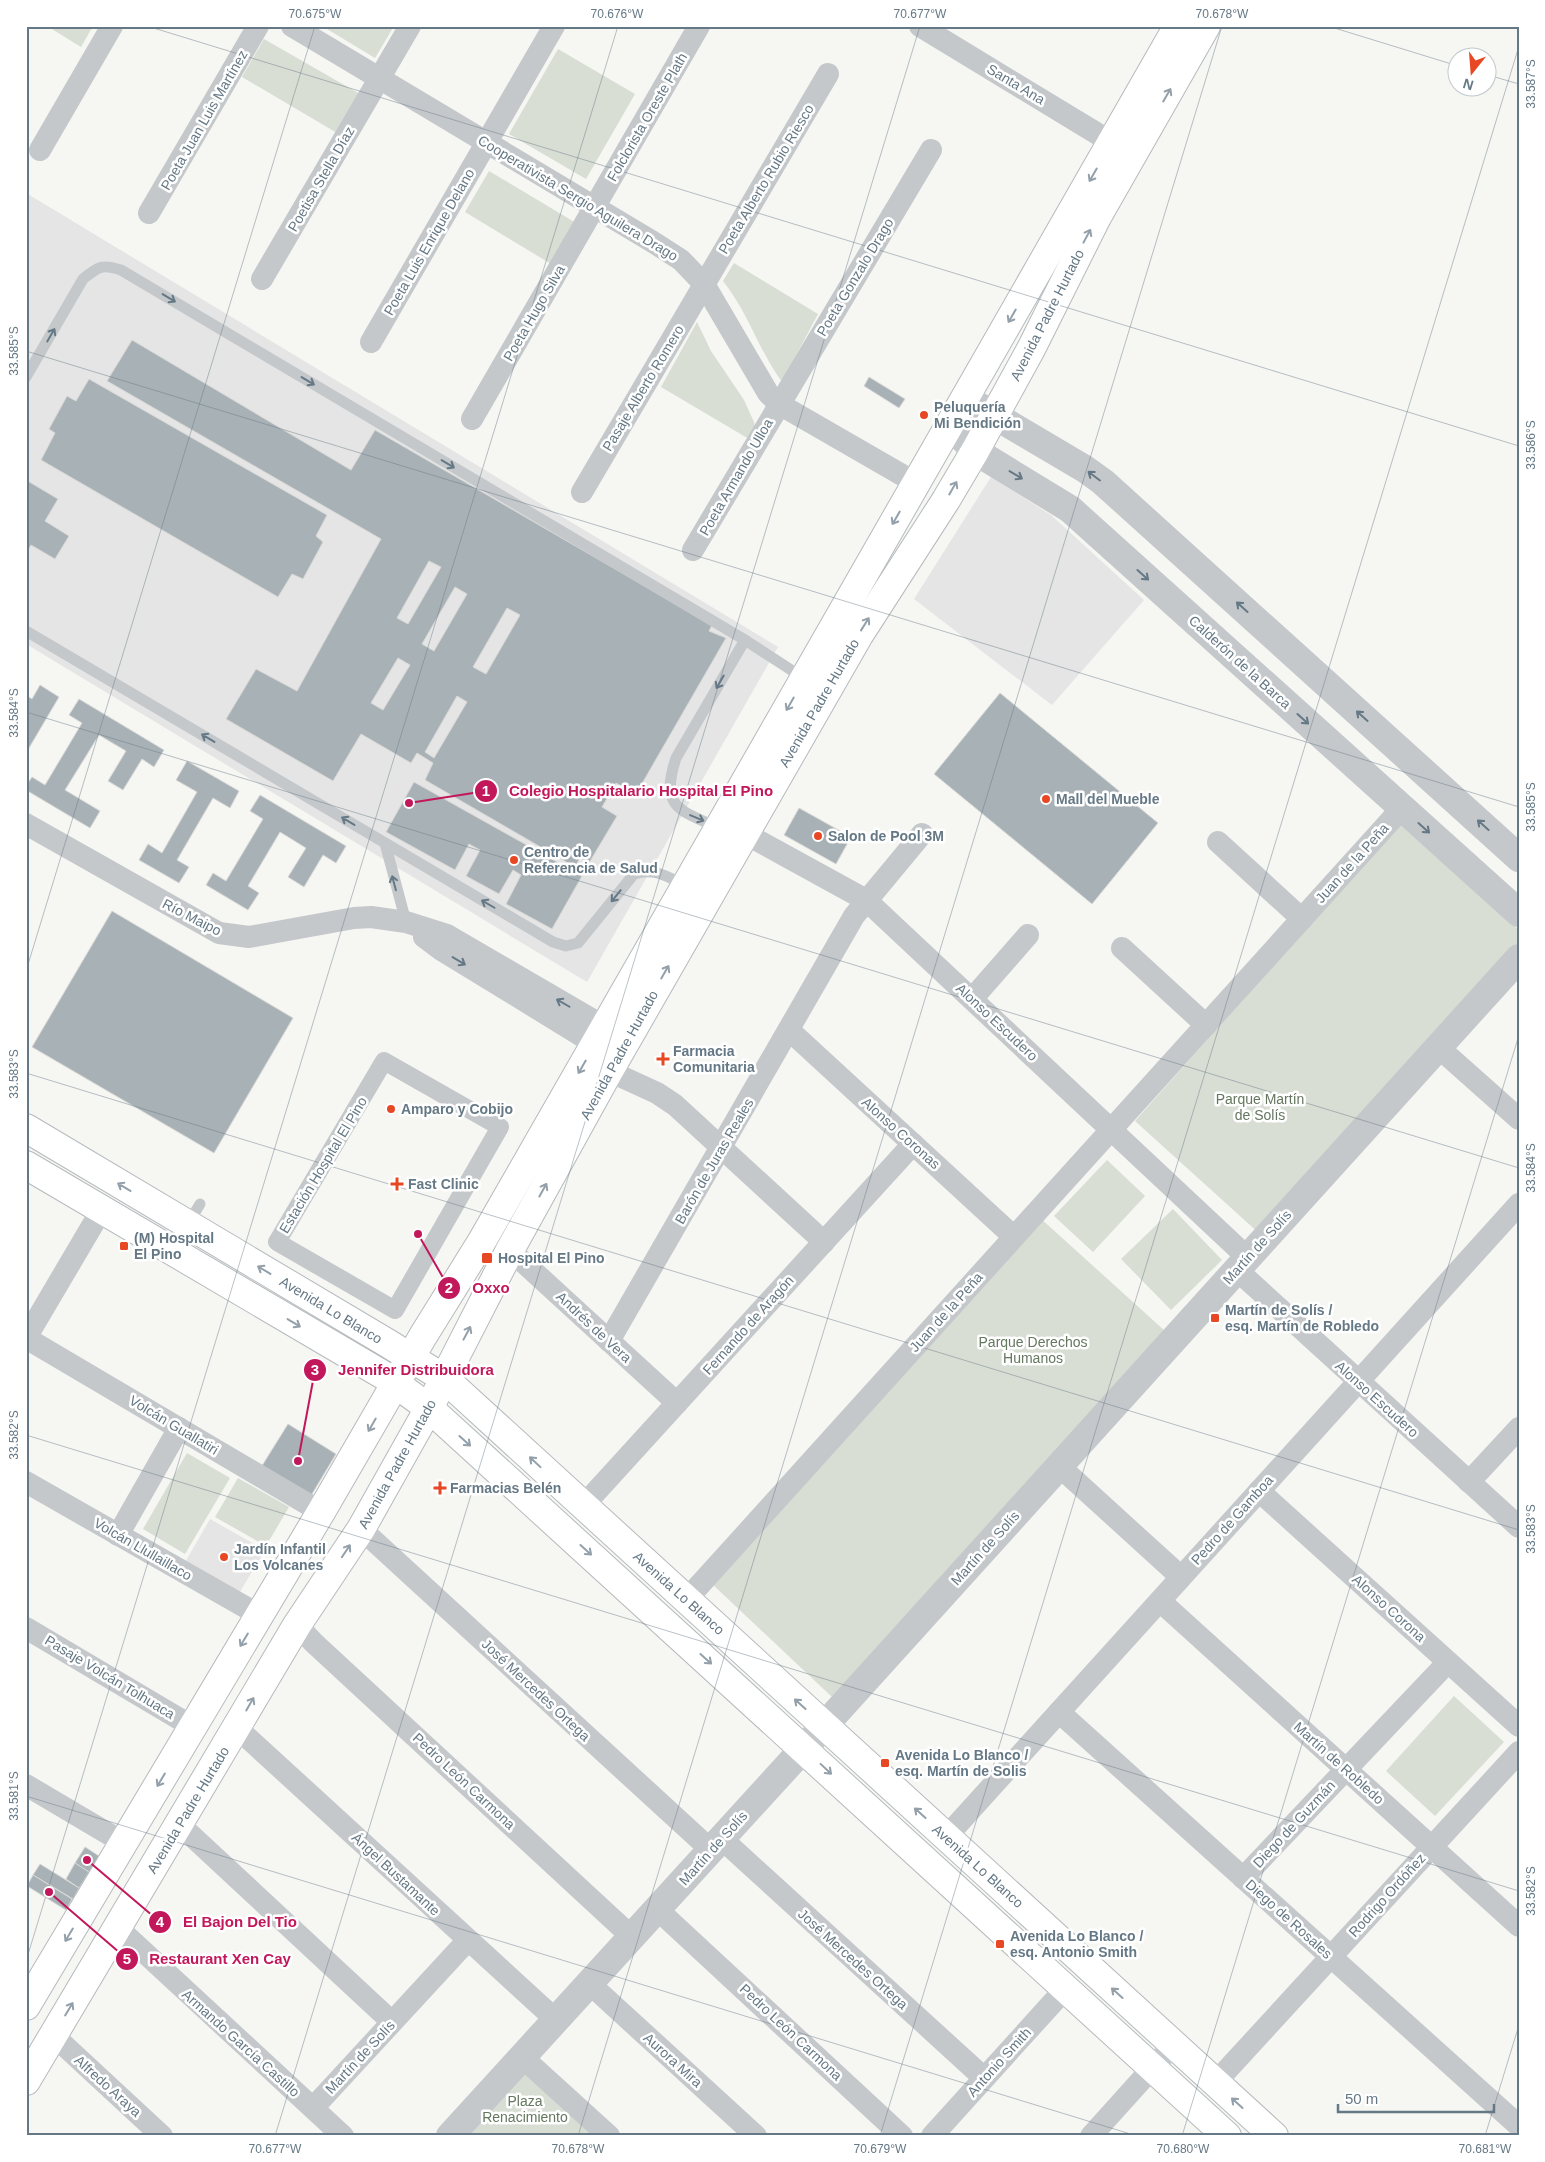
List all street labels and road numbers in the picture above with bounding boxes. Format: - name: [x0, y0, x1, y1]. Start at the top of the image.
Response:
- street label: Poeta Juan Luis Martínez: [157, 47, 251, 193]
- street label: Folclorista Oreste Plath: [604, 50, 690, 184]
- street label: Santa Ana: [984, 61, 1048, 108]
- street label: Poeta Alberto Rubio Riesco: [715, 101, 817, 257]
- street label: Poetisa Stella Díaz: [284, 124, 358, 234]
- street label: Cooperativista Sergio Aguilera Drago: [475, 132, 681, 264]
- street label: Poeta Luis Enrique Delano: [380, 166, 478, 318]
- street label: Poeta Gonzalo Drago: [813, 215, 897, 339]
- street label: Avenida Padre Hurtado: [1007, 246, 1087, 383]
- street label: Poeta Hugo Silva: [500, 262, 568, 364]
- street label: Pasaje Alberto Romero: [599, 322, 687, 454]
- street label: Poeta Armando Ulloa: [696, 416, 776, 538]
- street label: Calderón de la Barca: [1186, 612, 1294, 712]
- street label: Avenida Padre Hurtado: [776, 636, 862, 770]
- street label: Juan de la Peña: [1312, 820, 1392, 906]
- street label: Río Maipo: [160, 895, 224, 939]
- street label: Alonso Escudero: [953, 980, 1041, 1064]
- street label: Avenida Padre Hurtado: [577, 987, 661, 1122]
- street label: Estación Hospital El Pino: [276, 1094, 370, 1236]
- street label: Alonso Coronas: [859, 1094, 943, 1172]
- street label: Barón de Juras Reales: [671, 1095, 757, 1227]
- street label: Martín de Solís: [1220, 1207, 1294, 1287]
- street label: Juan de la Peña: [906, 1269, 986, 1355]
- street label: Fernando de Aragón: [699, 1272, 797, 1378]
- street label: Avenida Lo Blanco: [277, 1273, 385, 1347]
- street label: Andrés de Vera: [553, 1288, 635, 1366]
- street label: Alonso Escudero: [1332, 1358, 1422, 1440]
- street label: Volcán Guallatiri: [127, 1392, 221, 1458]
- street label: Avenida Padre Hurtado: [355, 1396, 439, 1531]
- street label: Pedro de Gamboa: [1188, 1472, 1276, 1568]
- street label: Martín de Solís: [948, 1508, 1022, 1588]
- street label: Volcán Llullaillaco: [91, 1514, 195, 1584]
- street label: Avenida Lo Blanco: [630, 1548, 728, 1638]
- street label: Alonso Corona: [1349, 1571, 1429, 1645]
- street label: Pasaje Volcán Tolhuaca: [42, 1632, 178, 1722]
- street label: José Mercedes Ortega: [479, 1636, 593, 1744]
- street label: Martín de Robledo: [1291, 1719, 1387, 1808]
- street label: Pedro León Carmona: [410, 1729, 519, 1833]
- street label: Avenida Padre Hurtado: [144, 1743, 232, 1876]
- street label: Diego de Guzmán: [1250, 1777, 1338, 1871]
- street label: Martín de Solís: [676, 1808, 750, 1888]
- street label: Avenida Lo Blanco: [929, 1821, 1027, 1911]
- street label: Ángel Bustamante: [349, 1829, 443, 1919]
- street label: Rodrigo Ordóñez: [1345, 1850, 1429, 1940]
- street label: Diego de Rosales: [1243, 1876, 1335, 1962]
- street label: José Mercedes Ortega: [795, 1906, 911, 2012]
- street label: Pedro León Carmona: [737, 1980, 846, 2084]
- street label: Armando García Castillo: [179, 1986, 303, 2100]
- street label: Martín de Solís: [322, 2017, 398, 2097]
- street label: Antonio Smith: [964, 2024, 1034, 2100]
- street label: Aurora Mira: [640, 2030, 706, 2091]
- street label: Alfredo Araya: [71, 2052, 145, 2120]

